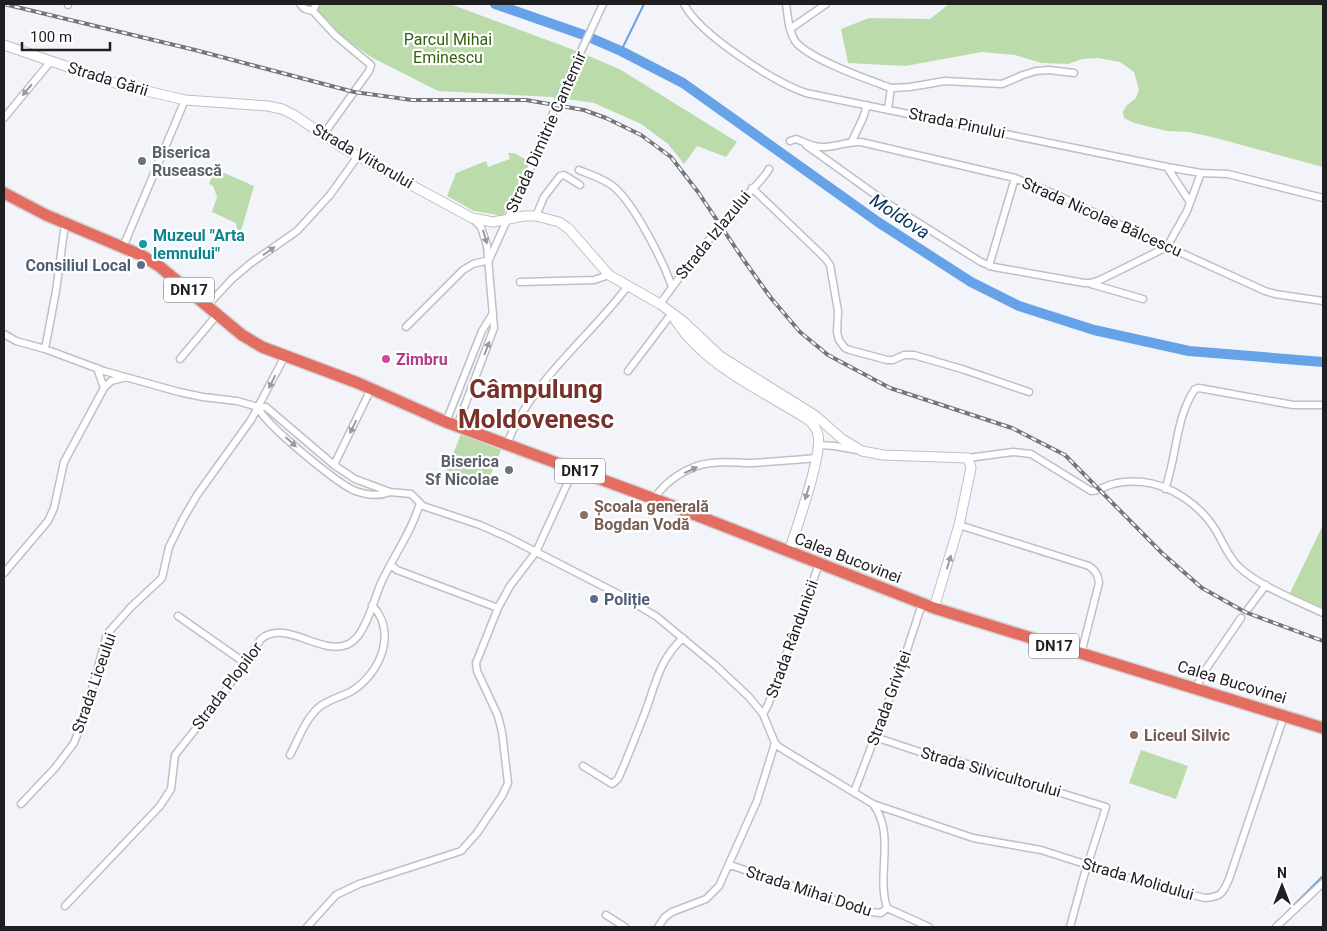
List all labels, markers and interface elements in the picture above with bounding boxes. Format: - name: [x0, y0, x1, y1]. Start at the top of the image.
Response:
- scale bar: [22, 20, 110, 52]
- text: 100 m: [30, 28, 72, 46]
- park label: Parcul Mihai Eminescu: [404, 30, 492, 67]
- street label: Strada Dimitrie Cantemir: [502, 48, 590, 216]
- street label: Strada Gării: [66, 58, 150, 100]
- one-way arrow: [22, 83, 33, 96]
- street label: Strada Pinului: [907, 103, 1007, 143]
- street label: Strada Viitorului: [309, 119, 417, 193]
- place label: Biserica Rusească: [152, 143, 222, 180]
- marker: Biserica Rusească: [136, 155, 148, 167]
- street label: Strada Nicolae Bălcescu: [1019, 173, 1185, 261]
- street label: Strada Izlazului: [671, 187, 755, 283]
- water label: Moldova: [866, 189, 934, 243]
- place label: Muzeul "Arta lemnului": [153, 226, 245, 263]
- one-way arrow: [481, 229, 489, 244]
- marker: Muzeul "Arta lemnului": [137, 238, 149, 250]
- one-way arrow: [262, 246, 276, 256]
- place label: Consiliul Local: [26, 256, 131, 275]
- marker: Consiliul Local: [135, 259, 147, 271]
- road number: DN17: [164, 278, 214, 302]
- one-way arrow: [484, 341, 492, 355]
- place label: Zimbru: [396, 350, 448, 369]
- marker: Zimbru: [380, 353, 392, 365]
- district label: Câmpulung Moldovenesc: [458, 374, 614, 434]
- one-way arrow: [268, 375, 276, 389]
- one-way arrow: [349, 420, 357, 434]
- one-way arrow: [285, 436, 297, 448]
- place label: Biserica Sf Nicolae: [425, 452, 499, 489]
- road number: DN17: [555, 458, 605, 484]
- marker: Biserica Sf Nicolae: [503, 464, 515, 476]
- one-way arrow: [684, 465, 698, 473]
- one-way arrow: [802, 485, 810, 500]
- place label: Școala generală Bogdan Vodă: [594, 497, 709, 534]
- marker: Școala generală Bogdan Vodă: [578, 509, 590, 521]
- street label: Calea Bucovinei: [792, 529, 904, 587]
- one-way arrow: [945, 554, 953, 569]
- street label: Strada Rândunicii: [762, 577, 822, 701]
- place label: Poliție: [604, 590, 650, 609]
- marker: Poliție: [588, 593, 600, 605]
- street label: Strada Liceului: [68, 630, 120, 736]
- road number: DN17: [1029, 634, 1079, 658]
- street label: Strada Plopilor: [188, 638, 266, 734]
- street label: Strada Griviței: [863, 648, 916, 748]
- street label: Calea Bucovinei: [1175, 656, 1289, 708]
- place label: Liceul Silvic: [1144, 726, 1230, 745]
- marker: Liceul Silvic: [1128, 729, 1140, 741]
- street label: Strada Silvicultorului: [919, 743, 1063, 801]
- street label: Strada Molidului: [1080, 854, 1196, 904]
- north arrow: [1257, 861, 1307, 911]
- street label: Strada Mihai Dodu: [744, 862, 874, 920]
- text: N: [1277, 865, 1287, 881]

